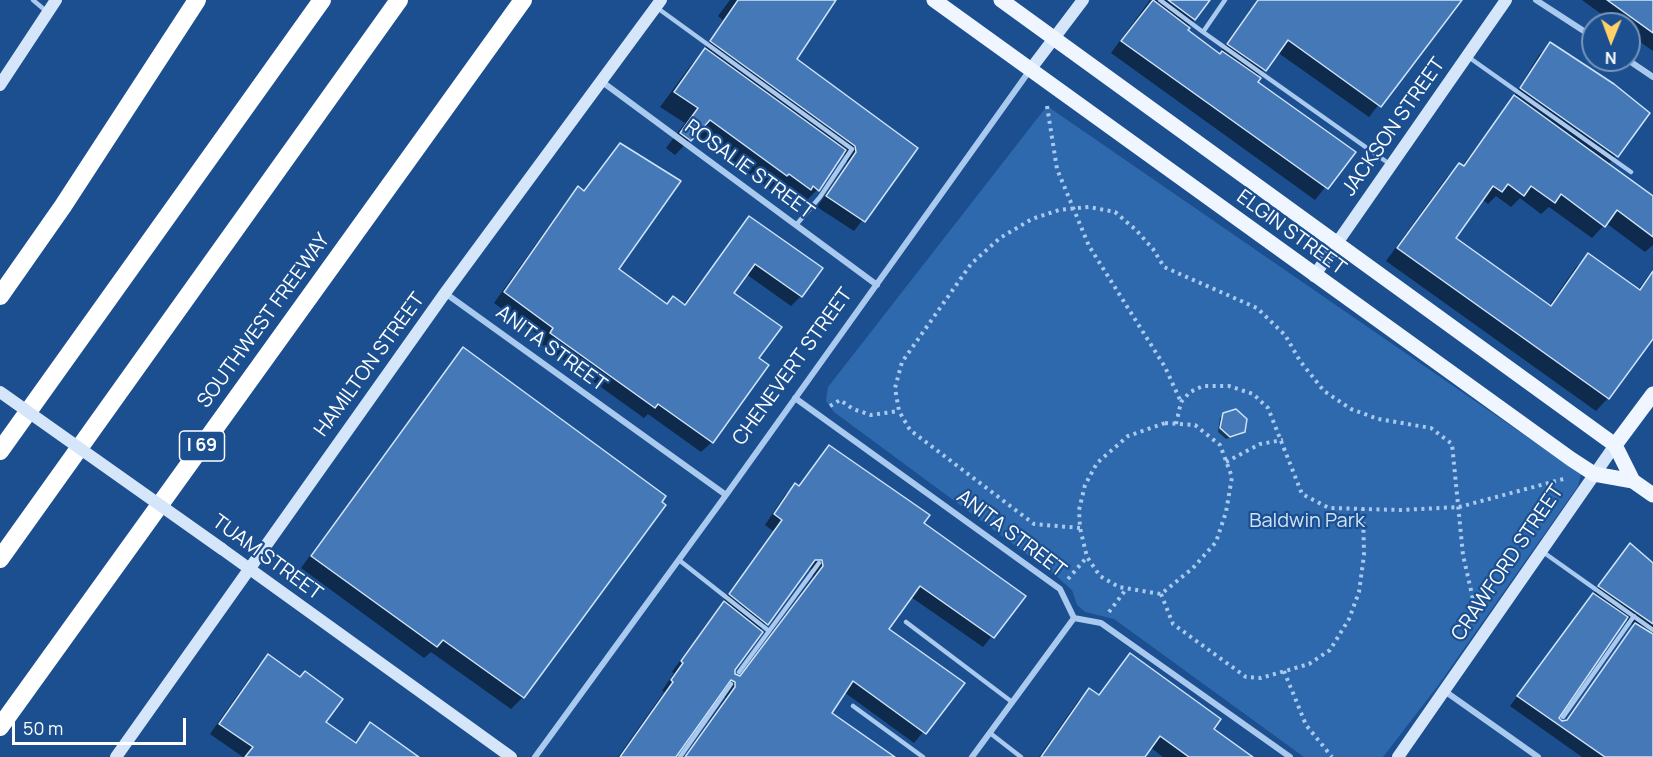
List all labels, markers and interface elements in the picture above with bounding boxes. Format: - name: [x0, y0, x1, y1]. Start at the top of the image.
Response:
- north arrow: [1581, 12, 1641, 72]
- text: N: [1605, 47, 1617, 69]
- street label: JACKSON STREET: [1337, 53, 1451, 201]
- street label: ROSALIE STREET: [680, 115, 818, 225]
- street label: ELGIN STREET: [1232, 185, 1350, 281]
- street label: SOUTHWEST FREEWAY: [193, 229, 335, 413]
- street label: CHENEVERT STREET: [728, 284, 858, 450]
- street label: HAMILTON STREET: [310, 288, 430, 442]
- street label: ANITA STREET: [491, 301, 611, 397]
- road number: I 69: [180, 431, 224, 461]
- street label: CRAWFORD STREET: [1447, 480, 1569, 646]
- street label: ANITA STREET: [952, 485, 1070, 583]
- park label: Baldwin Park: [1249, 509, 1365, 533]
- street label: TUAM STREET: [207, 510, 327, 606]
- scale bar: [15, 706, 189, 744]
- text: 50 m: [23, 716, 63, 740]

